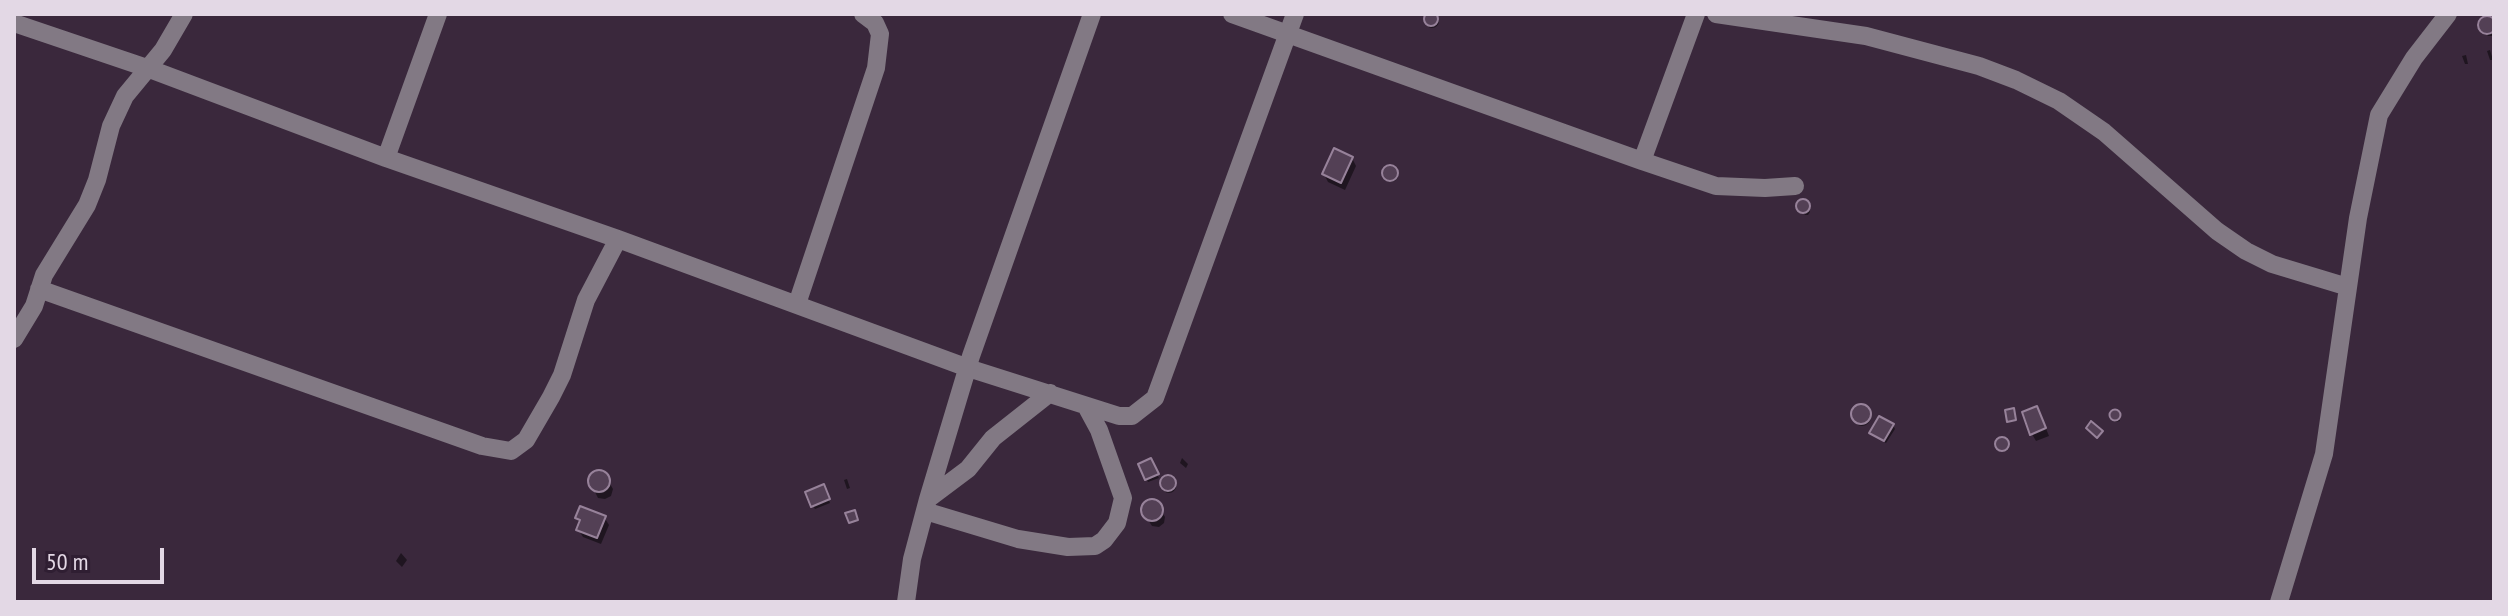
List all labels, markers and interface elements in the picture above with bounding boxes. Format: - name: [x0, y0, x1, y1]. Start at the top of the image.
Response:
- scale bar: [36, 532, 168, 582]
- text: 50 m: [46, 546, 88, 577]

